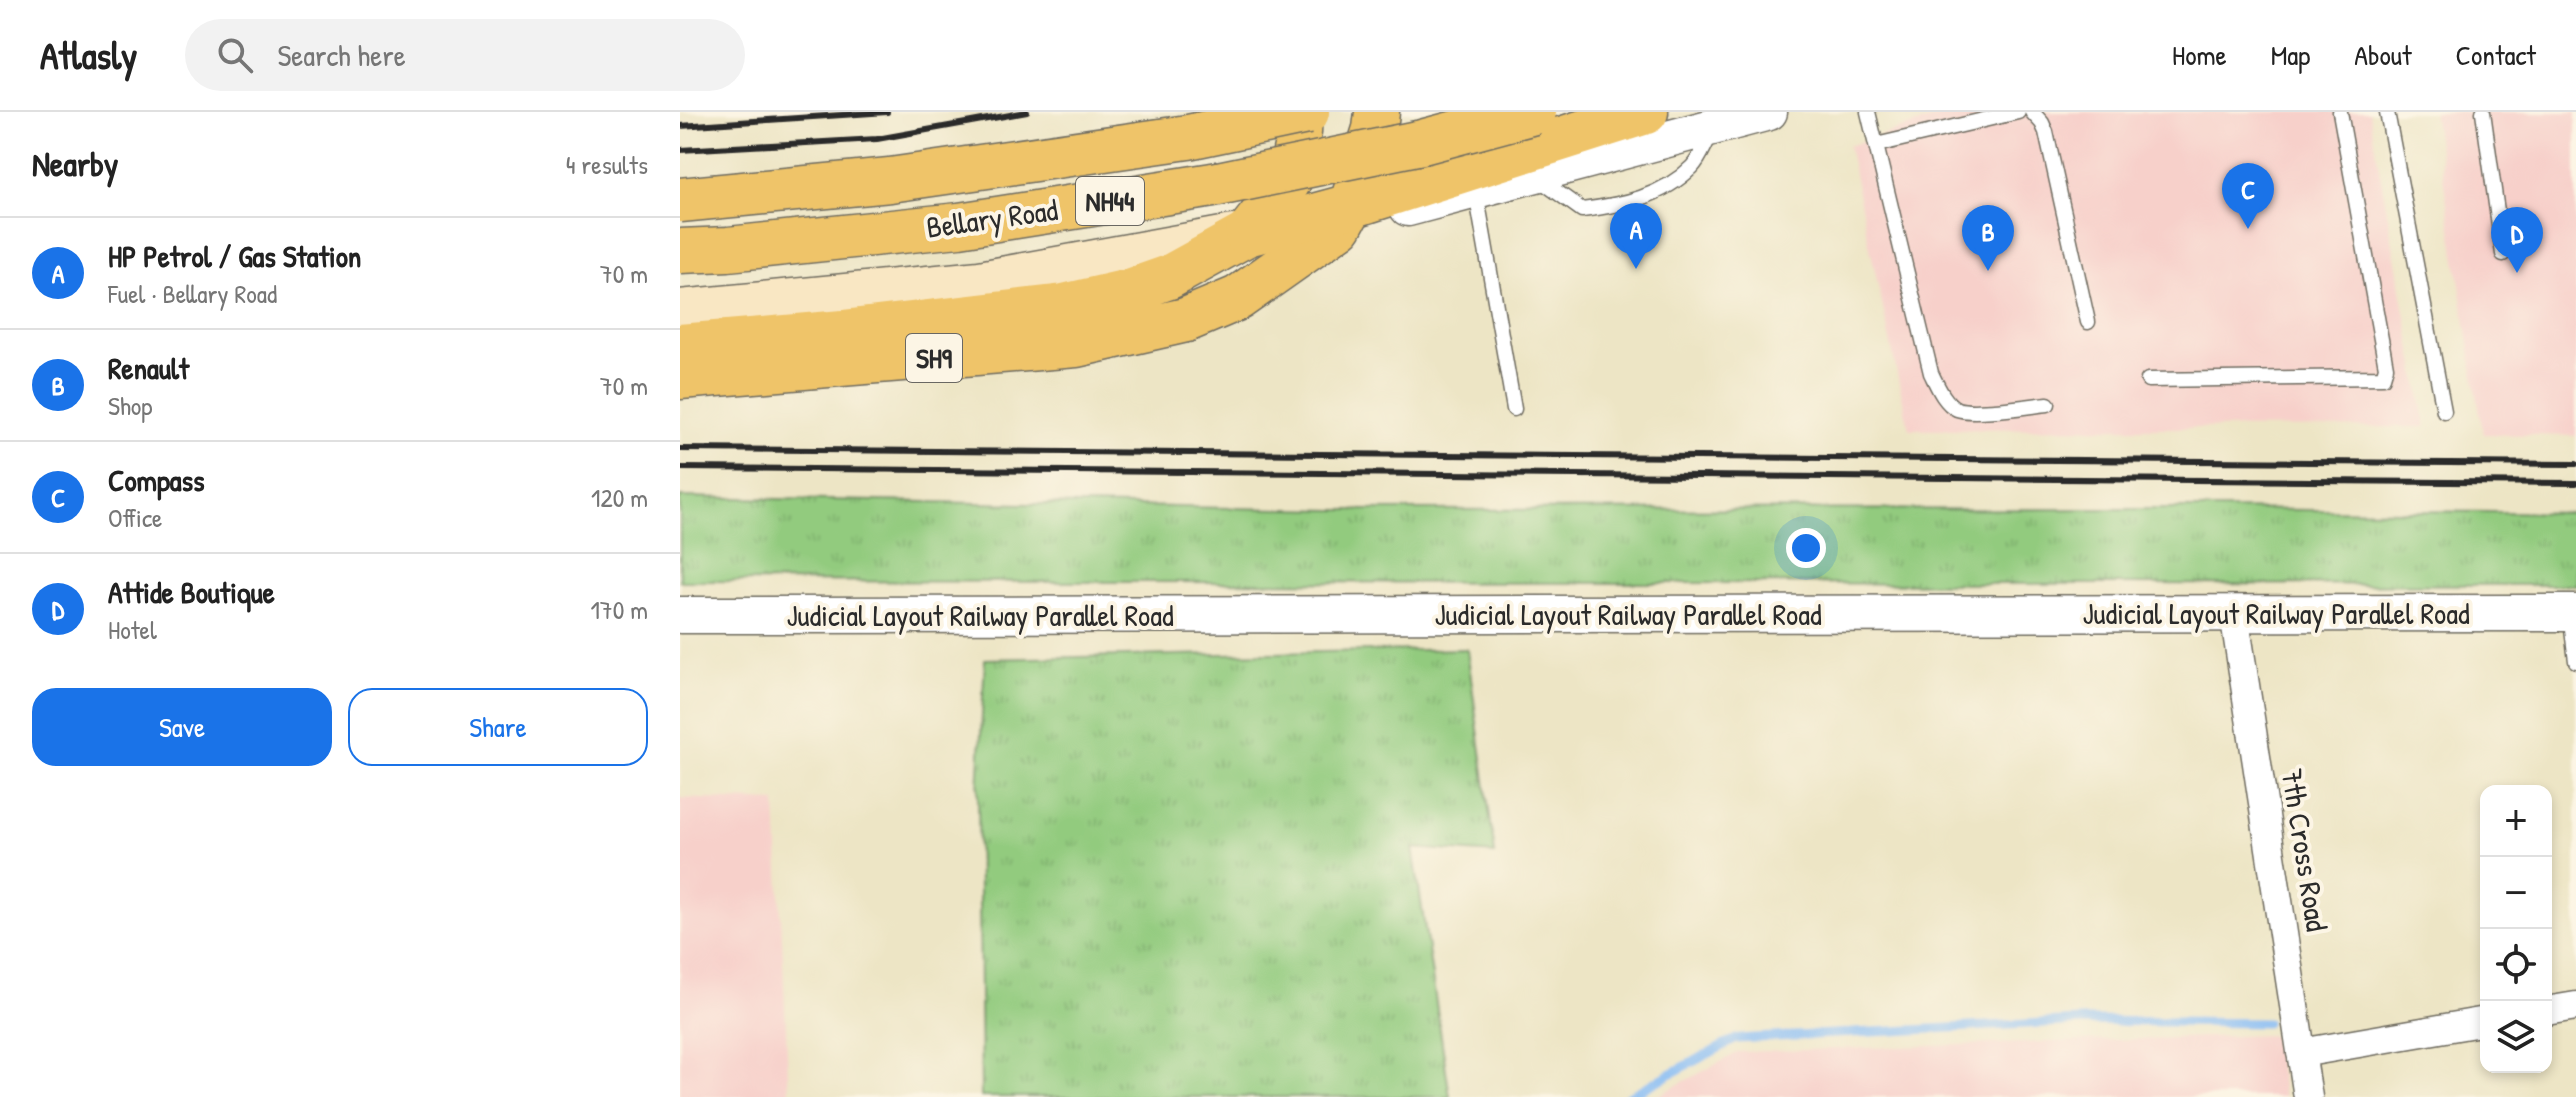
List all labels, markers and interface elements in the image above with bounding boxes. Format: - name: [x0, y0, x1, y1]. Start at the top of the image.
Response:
- search box: [185, 19, 745, 91]
- text: Atlasly: [40, 29, 137, 81]
- icon: search: [213, 33, 257, 77]
- text: Search here: [277, 35, 406, 75]
- text: Home: [2172, 36, 2227, 74]
- text: Map: [2271, 36, 2310, 74]
- text: About: [2354, 36, 2412, 74]
- text: Contact: [2456, 36, 2536, 74]
- text: Nearby: [32, 141, 118, 187]
- text: 4 results: [566, 147, 648, 182]
- pin: C: [2222, 163, 2274, 229]
- road number: NH44: [1076, 177, 1144, 225]
- street label: Bellary Road: [924, 189, 1061, 247]
- pin: A: [1610, 203, 1662, 269]
- pin: B: [1962, 205, 2014, 271]
- pin: D: [2491, 207, 2543, 273]
- text: HP Petrol / Gas Station: [108, 236, 361, 276]
- text: A: [52, 256, 64, 291]
- text: 70 m: [600, 256, 648, 291]
- text: Fuel · Bellary Road: [108, 276, 277, 311]
- road number: SH9: [906, 334, 962, 382]
- text: Renault: [108, 348, 189, 388]
- text: B: [51, 368, 65, 403]
- text: 70 m: [600, 368, 648, 403]
- text: Shop: [108, 388, 152, 423]
- text: Compass: [108, 460, 205, 500]
- text: C: [51, 480, 65, 515]
- text: 120 m: [591, 480, 648, 515]
- text: Office: [108, 500, 162, 535]
- your location: [1786, 528, 1826, 568]
- text: Attide Boutique: [108, 572, 275, 612]
- text: D: [52, 592, 64, 627]
- text: 170 m: [590, 592, 648, 627]
- street label: Judicial Layout Railway Parallel Road: [2082, 593, 2470, 633]
- street label: Judicial Layout Railway Parallel Road: [1434, 594, 1822, 634]
- street label: Judicial Layout Railway Parallel Road: [786, 595, 1174, 635]
- text: Hotel: [108, 612, 157, 647]
- button: Save: [32, 688, 332, 766]
- button: Share: [348, 688, 648, 766]
- street label: 7th Cross Road: [2272, 766, 2338, 934]
- map controls: [2480, 785, 2552, 1073]
- button: +: [2480, 785, 2552, 857]
- button: −: [2480, 857, 2552, 929]
- button: locate: [2480, 929, 2552, 1001]
- button: layers: [2480, 1001, 2552, 1073]

